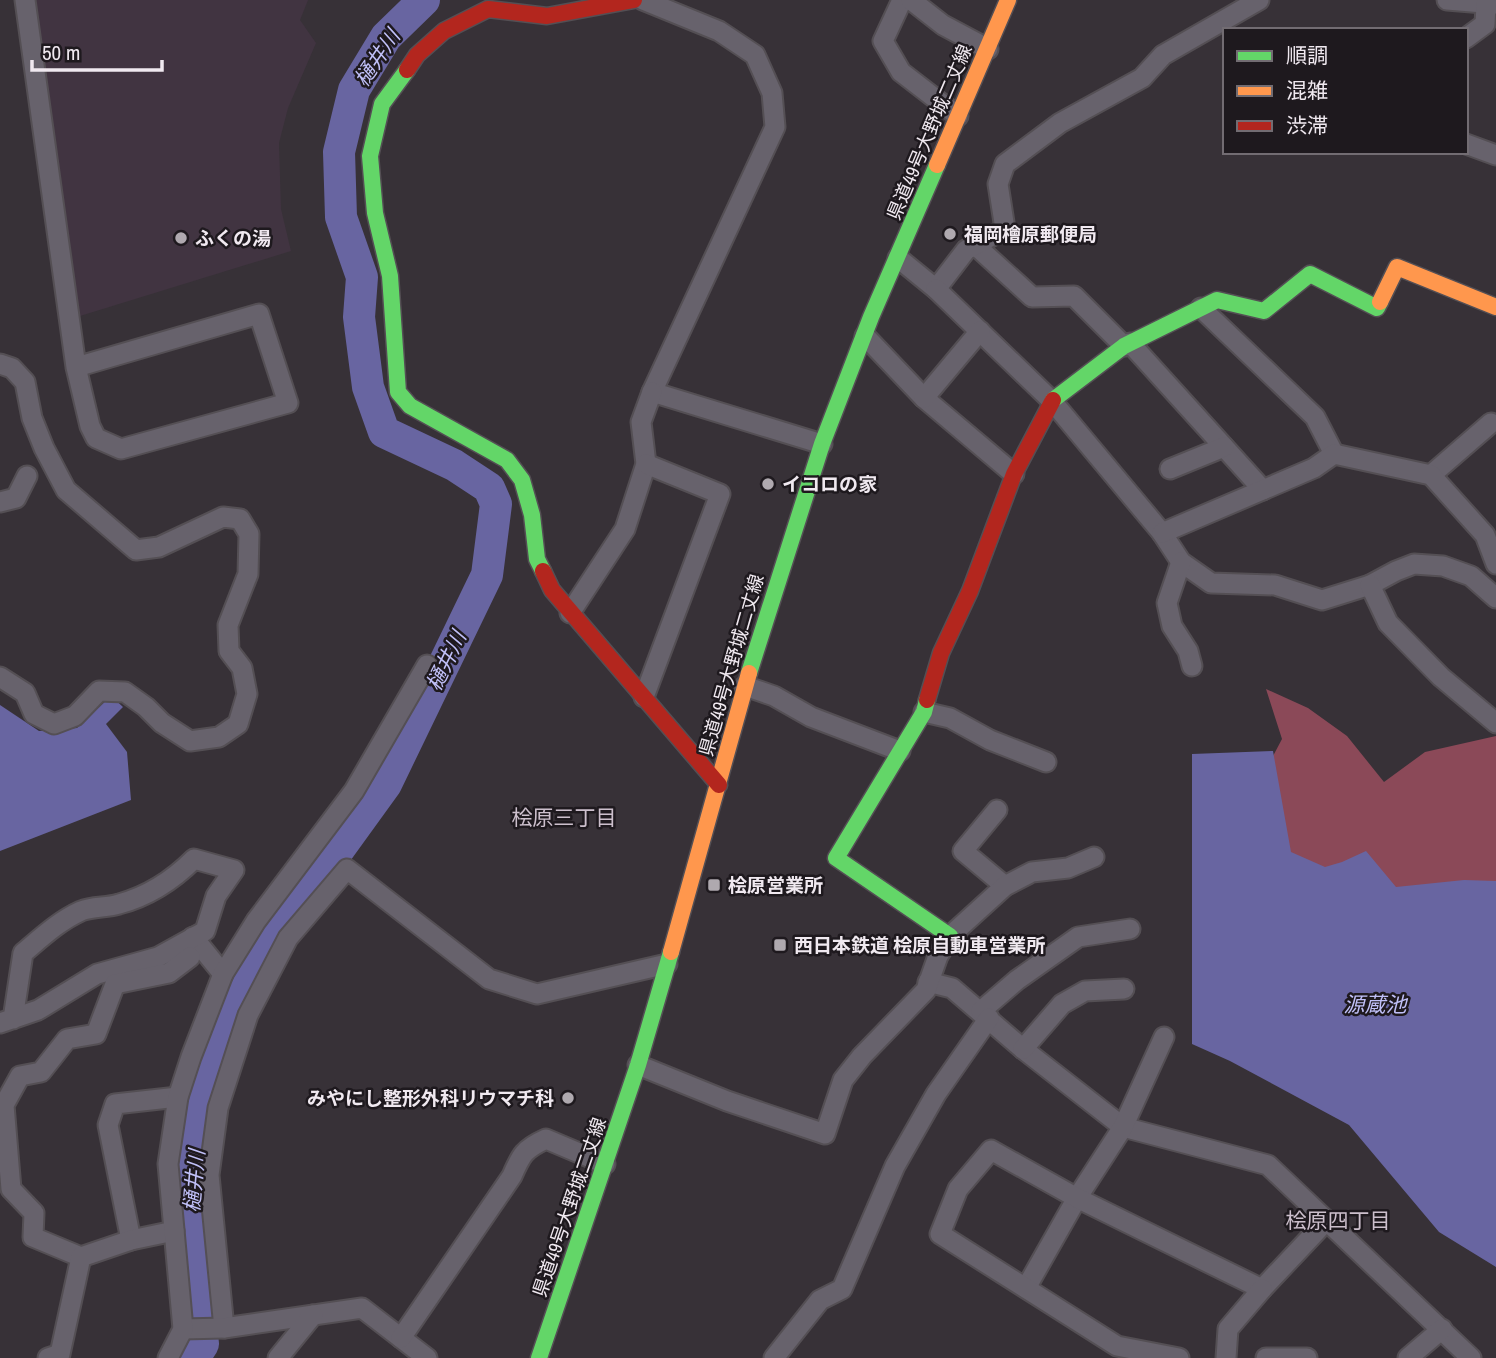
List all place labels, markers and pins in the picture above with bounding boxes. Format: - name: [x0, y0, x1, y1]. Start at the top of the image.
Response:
- place label: 福岡檜原郵便局: [964, 221, 1097, 247]
- place label: ふくの湯: [195, 225, 271, 251]
- marker: 福岡檜原郵便局: [942, 226, 958, 242]
- marker: ふくの湯: [173, 230, 189, 246]
- place label: イコロの家: [782, 471, 877, 497]
- marker: イコロの家: [760, 476, 776, 492]
- place label: 桧原営業所: [728, 872, 823, 898]
- marker: 桧原営業所: [706, 877, 722, 893]
- place label: 西日本鉄道 桧原自動車営業所: [794, 932, 1045, 958]
- marker: 西日本鉄道 桧原自動車営業所: [772, 937, 788, 953]
- place label: みやにし整形外科リウマチ科: [307, 1085, 554, 1111]
- marker: みやにし整形外科リウマチ科: [560, 1090, 576, 1106]

